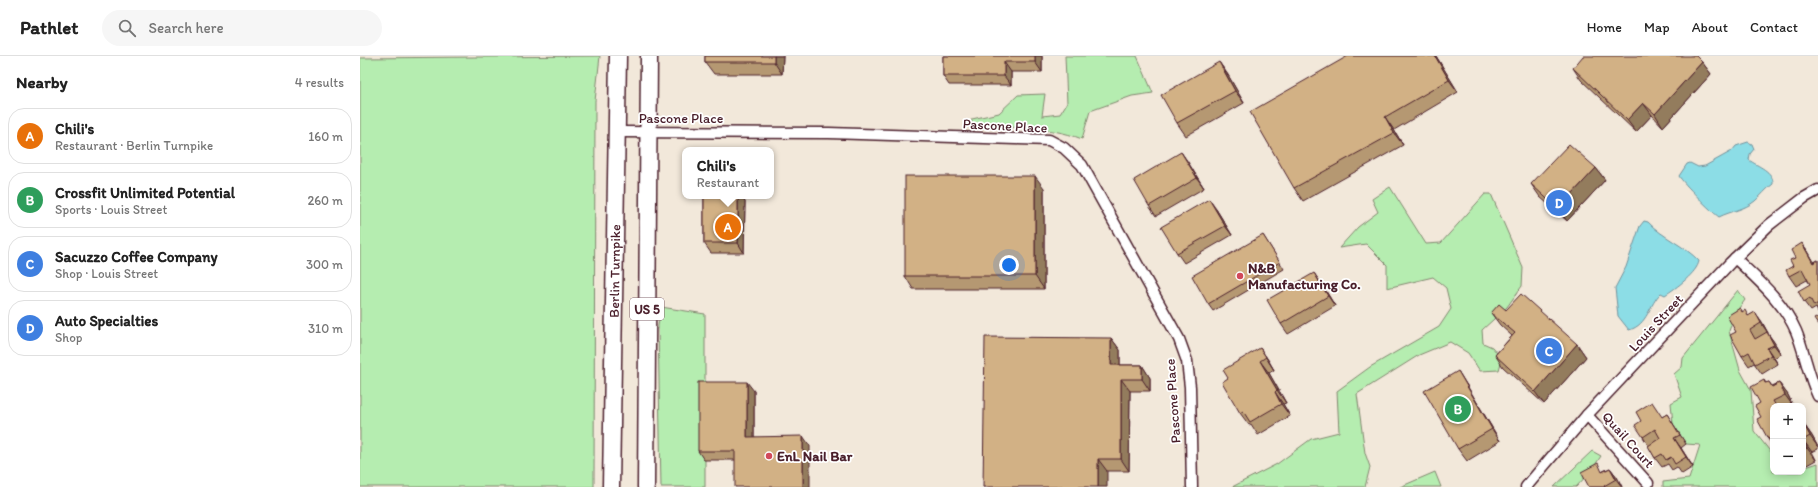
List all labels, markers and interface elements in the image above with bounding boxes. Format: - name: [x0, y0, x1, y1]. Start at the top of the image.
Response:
- search box: [102, 10, 382, 46]
- text: Pathlet: [20, 16, 78, 39]
- icon: search: [116, 17, 138, 39]
- text: Search here: [148, 19, 224, 37]
- text: Home: [1587, 19, 1622, 36]
- text: Map: [1644, 19, 1670, 36]
- text: About: [1692, 19, 1728, 36]
- text: Contact: [1750, 19, 1798, 36]
- text: Nearby: [16, 72, 68, 92]
- text: 4 results: [295, 75, 344, 90]
- street label: Pascone Place: [639, 110, 724, 127]
- street label: Pascone Place: [962, 115, 1048, 137]
- text: Chili's: [55, 120, 94, 138]
- text: A: [26, 129, 34, 144]
- text: 160 m: [308, 129, 343, 144]
- text: Restaurant · Berlin Turnpike: [55, 138, 213, 153]
- popup: [682, 147, 774, 199]
- text: Chili's: [697, 157, 736, 175]
- text: Restaurant: [697, 175, 759, 190]
- text: Crossfit Unlimited Potential: [55, 184, 235, 202]
- pin: D: [1546, 188, 1572, 218]
- text: B: [26, 193, 34, 208]
- text: 260 m: [307, 193, 343, 208]
- text: Sports · Louis Street: [55, 202, 167, 217]
- pin: A: [715, 212, 741, 242]
- street label: Berlin Turnpike: [605, 224, 624, 318]
- text: Sacuzzo Coffee Company: [55, 248, 217, 266]
- your location: [999, 255, 1019, 275]
- text: C: [26, 257, 34, 272]
- text: 300 m: [306, 257, 343, 272]
- place label: N&B Manufacturing Co.: [1248, 260, 1361, 293]
- text: Shop · Louis Street: [55, 266, 158, 281]
- marker: N&B Manufacturing Co.: [1235, 271, 1245, 281]
- street label: Louis Street: [1625, 291, 1687, 355]
- road number: US 5: [630, 298, 664, 320]
- text: Auto Specialties: [55, 312, 158, 330]
- text: D: [26, 321, 34, 336]
- text: 310 m: [308, 321, 343, 336]
- text: Shop: [55, 330, 82, 345]
- pin: C: [1536, 336, 1562, 366]
- street label: Pascone Place: [1162, 358, 1184, 444]
- pin: B: [1445, 394, 1471, 424]
- map controls: [1770, 403, 1806, 475]
- button: +: [1770, 403, 1806, 439]
- street label: Quail Court: [1598, 408, 1658, 472]
- button: −: [1770, 439, 1806, 475]
- place label: EnL Nail Bar: [777, 448, 853, 465]
- marker: EnL Nail Bar: [764, 451, 774, 461]

